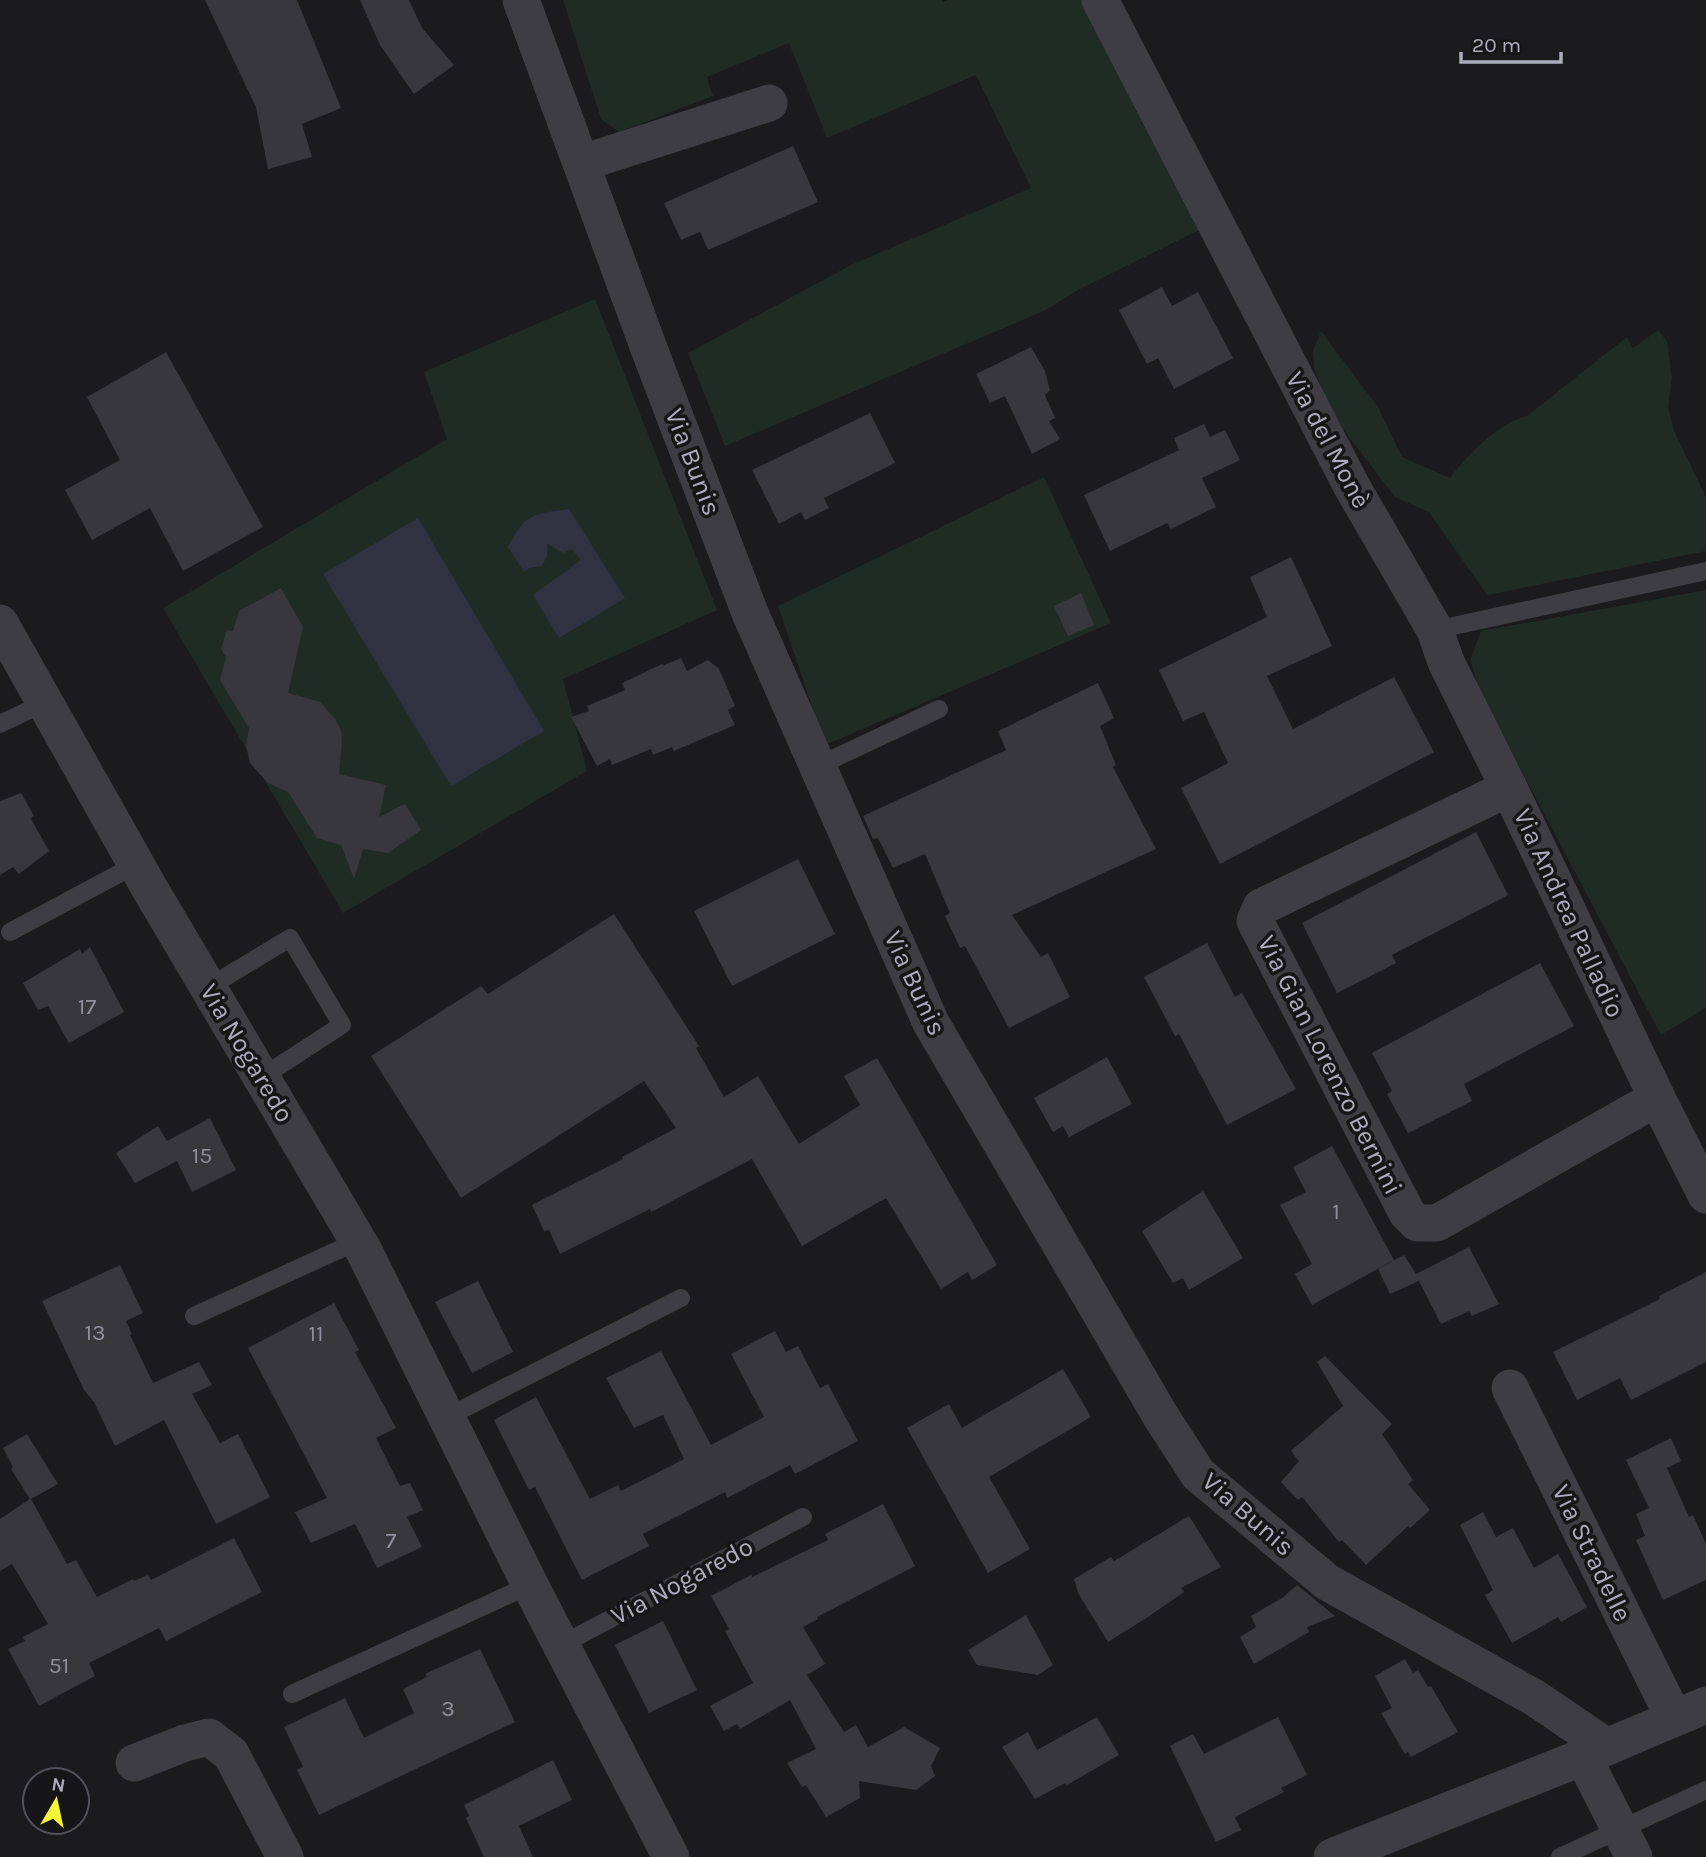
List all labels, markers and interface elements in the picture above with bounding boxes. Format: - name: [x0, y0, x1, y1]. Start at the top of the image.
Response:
- scale bar: [1461, 21, 1561, 65]
- text: 20 m: [1472, 33, 1521, 57]
- street label: Via del Monè: [1279, 366, 1377, 514]
- street label: Via Bunis: [658, 404, 728, 520]
- street label: Via Andrea Palladio: [1507, 804, 1631, 1022]
- street label: Via Bunis: [877, 926, 953, 1040]
- street label: Via Gian Lorenzo Bernini: [1251, 930, 1409, 1200]
- street label: Via Nogaredo: [193, 978, 301, 1128]
- house number: 17: [78, 993, 96, 1020]
- house number: 15: [192, 1142, 212, 1169]
- house number: 1: [1332, 1198, 1340, 1225]
- house number: 13: [84, 1319, 106, 1346]
- house number: 11: [308, 1320, 324, 1347]
- street label: Via Bunis: [1196, 1466, 1300, 1562]
- street label: Via Stradelle: [1545, 1479, 1639, 1627]
- house number: 7: [386, 1527, 397, 1554]
- street label: Via Nogaredo: [606, 1531, 758, 1631]
- house number: 51: [49, 1652, 69, 1679]
- house number: 3: [441, 1695, 455, 1722]
- north arrow: [21, 1766, 91, 1836]
- text: N: [50, 1773, 67, 1797]

